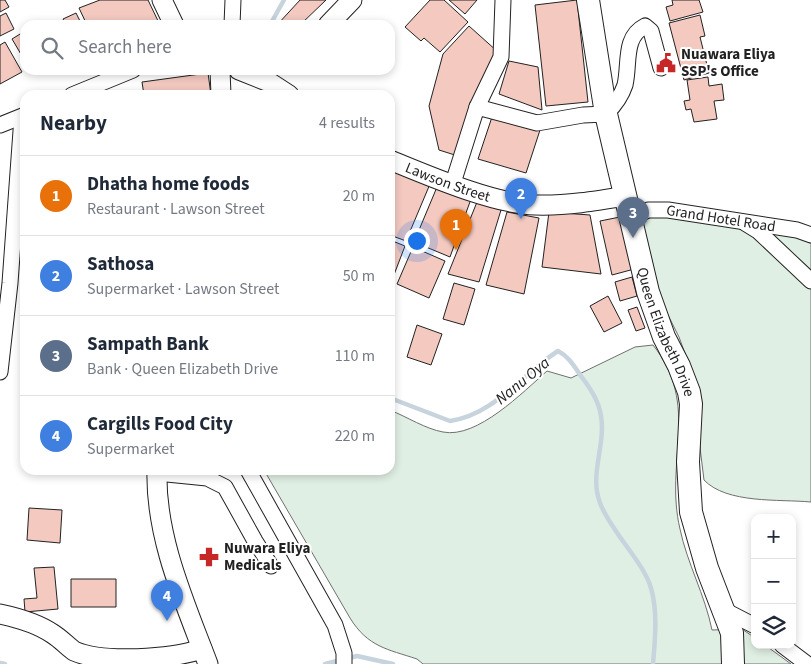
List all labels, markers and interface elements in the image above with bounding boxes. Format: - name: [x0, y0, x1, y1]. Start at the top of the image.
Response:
- search box: [20, 20, 395, 75]
- icon: search: [38, 34, 66, 62]
- text: Search here: [78, 34, 172, 61]
- place label: Nuawara Eliya SSP's Office: [681, 44, 775, 82]
- public building icon: Nuawara Eliya SSP's Office: [655, 52, 677, 74]
- text: Nearby: [40, 108, 107, 138]
- text: 4 results: [319, 112, 375, 134]
- street label: Lawson Street: [402, 157, 493, 208]
- text: Dhatha home foods: [87, 171, 250, 198]
- pin: 2: [505, 178, 537, 219]
- text: 1: [52, 185, 60, 207]
- text: 20 m: [343, 185, 375, 207]
- pin: 3: [617, 197, 649, 238]
- text: Restaurant · Lawson Street: [87, 198, 265, 220]
- street label: Grand Hotel Road: [665, 200, 777, 238]
- pin: 1: [440, 209, 472, 250]
- your location: [404, 228, 430, 254]
- text: Sathosa: [87, 251, 154, 278]
- text: 2: [52, 265, 60, 287]
- text: 50 m: [343, 265, 375, 287]
- street label: Queen Elizabeth Drive: [632, 265, 700, 398]
- text: Supermarket · Lawson Street: [87, 278, 279, 300]
- text: Sampath Bank: [87, 331, 209, 358]
- text: 3: [52, 345, 60, 367]
- text: 110 m: [335, 345, 375, 367]
- water label: Nanu Oya: [491, 352, 555, 410]
- text: Bank · Queen Elizabeth Drive: [87, 358, 278, 380]
- text: Cargills Food City: [87, 411, 233, 438]
- text: 4: [52, 425, 60, 447]
- text: 220 m: [335, 425, 375, 447]
- text: Supermarket: [87, 438, 174, 460]
- map controls: [751, 514, 796, 649]
- button: +: [751, 514, 796, 559]
- place label: Nuwara Eliya Medicals: [224, 538, 311, 576]
- pharmacy icon: Nuwara Eliya Medicals: [198, 546, 220, 568]
- button: −: [751, 559, 796, 604]
- pin: 4: [151, 580, 183, 621]
- button: layers: [751, 604, 796, 649]

